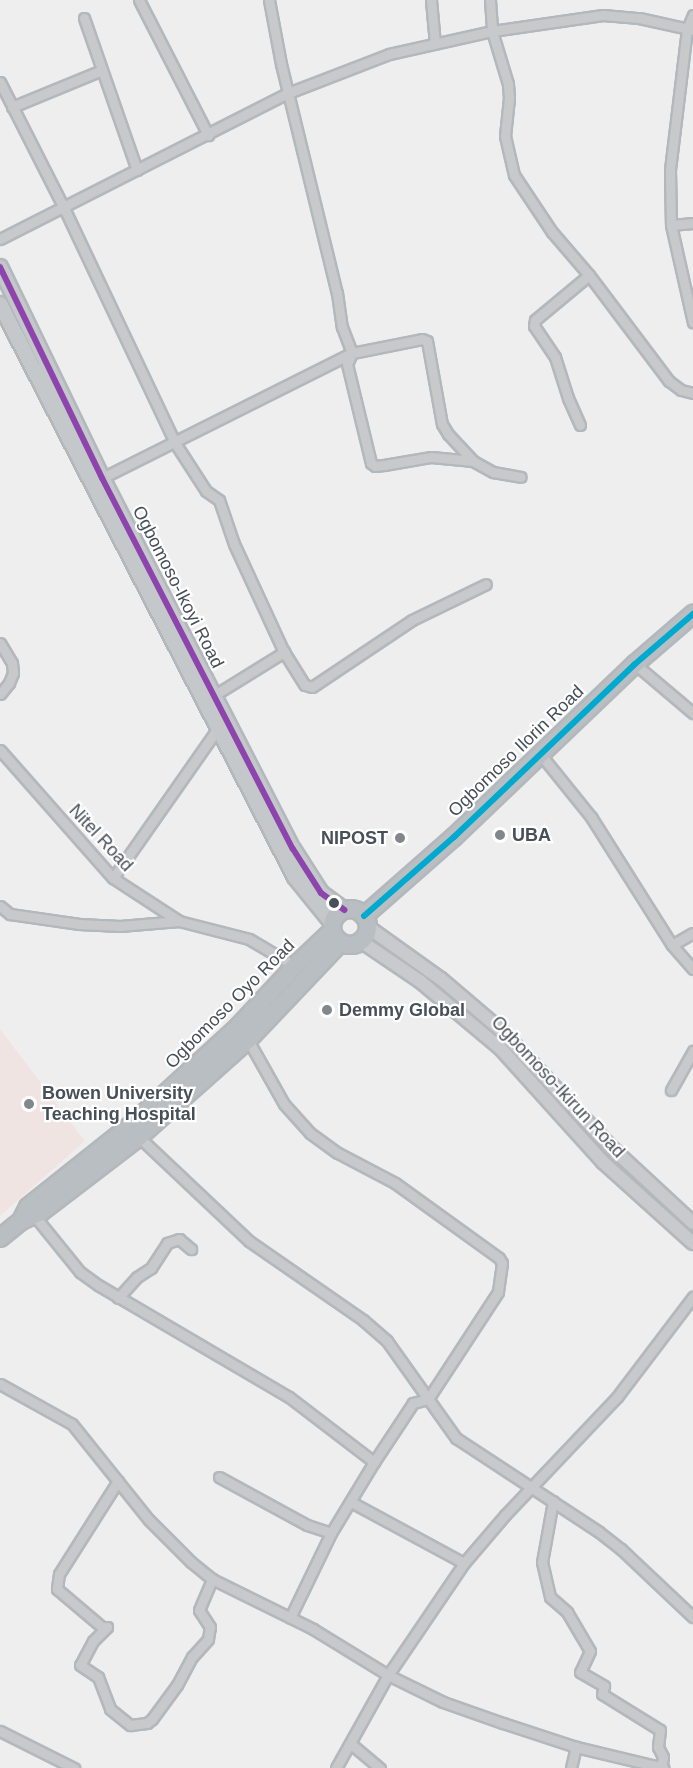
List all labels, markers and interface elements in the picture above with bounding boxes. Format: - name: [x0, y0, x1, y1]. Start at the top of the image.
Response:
- street label: Ogbomoso-Ikoyi Road: [128, 502, 228, 672]
- street label: Ogbomoso Ilorin Road: [444, 681, 588, 821]
- street label: Nitel Road: [64, 800, 138, 876]
- place label: UBA: [512, 824, 551, 846]
- place label: NIPOST: [321, 827, 388, 849]
- marker: UBA: [493, 828, 507, 842]
- marker: NIPOST: [393, 831, 407, 845]
- unlabelled marker: [328, 897, 340, 909]
- street label: Ogbomoso Oyo Road: [161, 935, 299, 1073]
- place label: Demmy Global: [339, 999, 465, 1021]
- marker: Demmy Global: [320, 1003, 334, 1017]
- street label: Ogbomoso-Ikirun Road: [487, 1012, 629, 1162]
- place label: Bowen University Teaching Hospital: [42, 1083, 196, 1126]
- marker: Bowen University Teaching Hospital: [20, 1095, 38, 1113]

